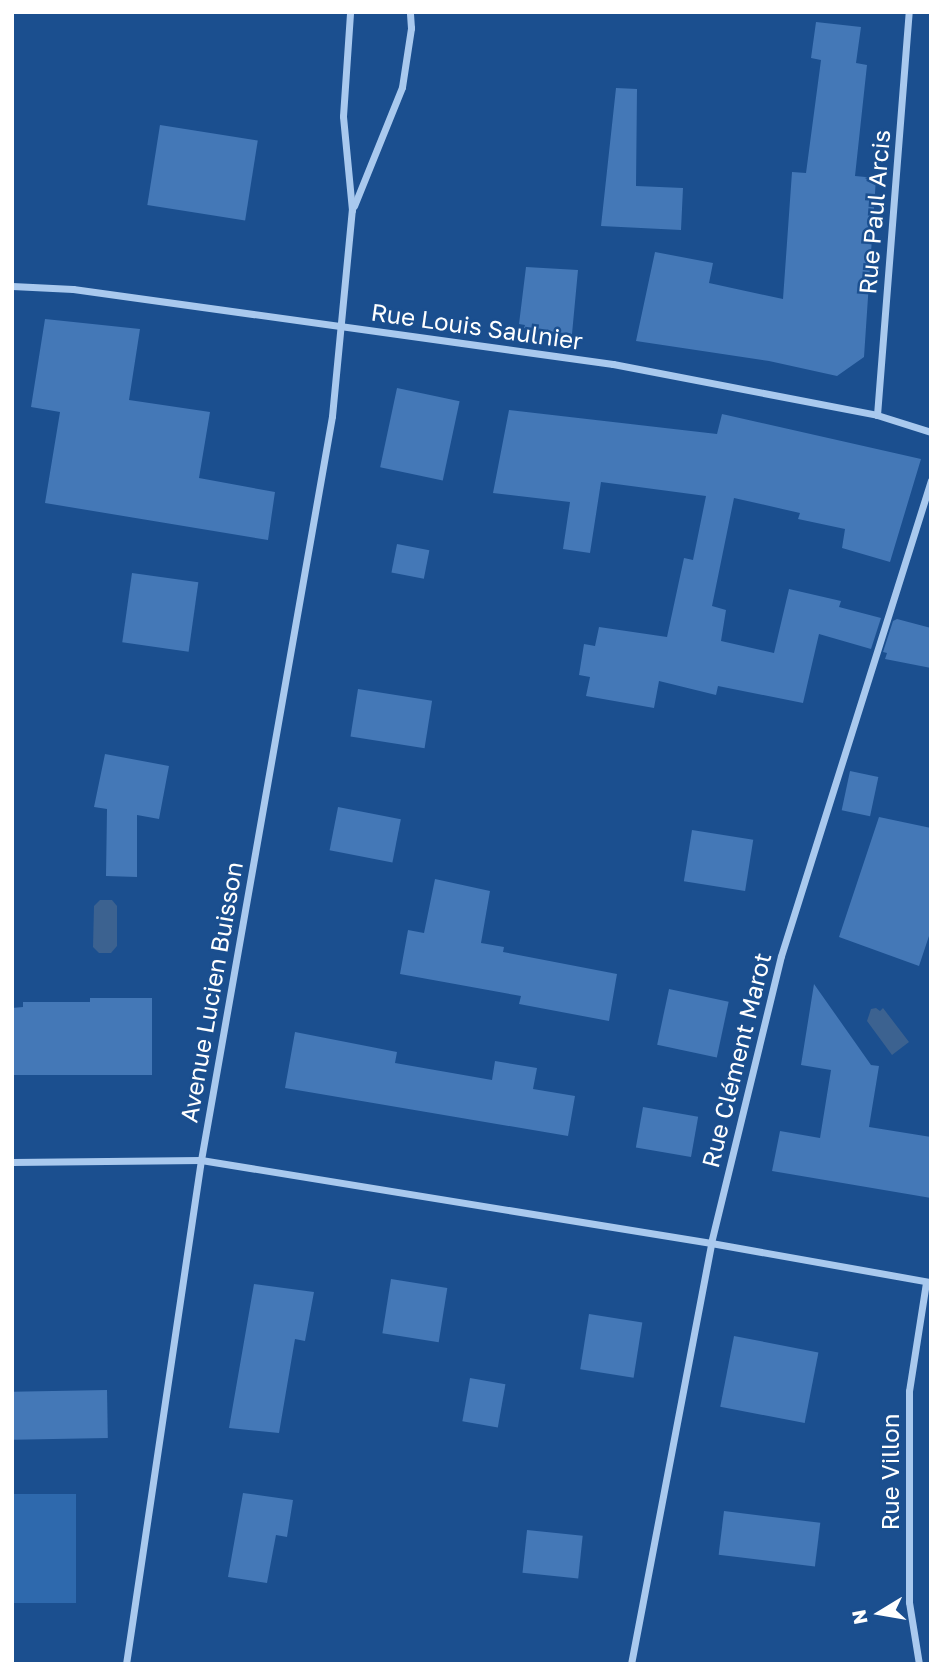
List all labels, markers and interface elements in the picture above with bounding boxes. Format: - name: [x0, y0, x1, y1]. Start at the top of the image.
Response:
- street label: Rue Paul Arcis: [852, 129, 896, 295]
- street label: Rue Louis Saulnier: [369, 297, 585, 355]
- street label: Avenue Lucien Buisson: [174, 859, 248, 1125]
- street label: Rue Clément Marot: [695, 950, 777, 1170]
- street label: Rue Villon: [876, 1413, 904, 1531]
- north arrow: [845, 1578, 915, 1648]
- text: N: [846, 1608, 872, 1626]

